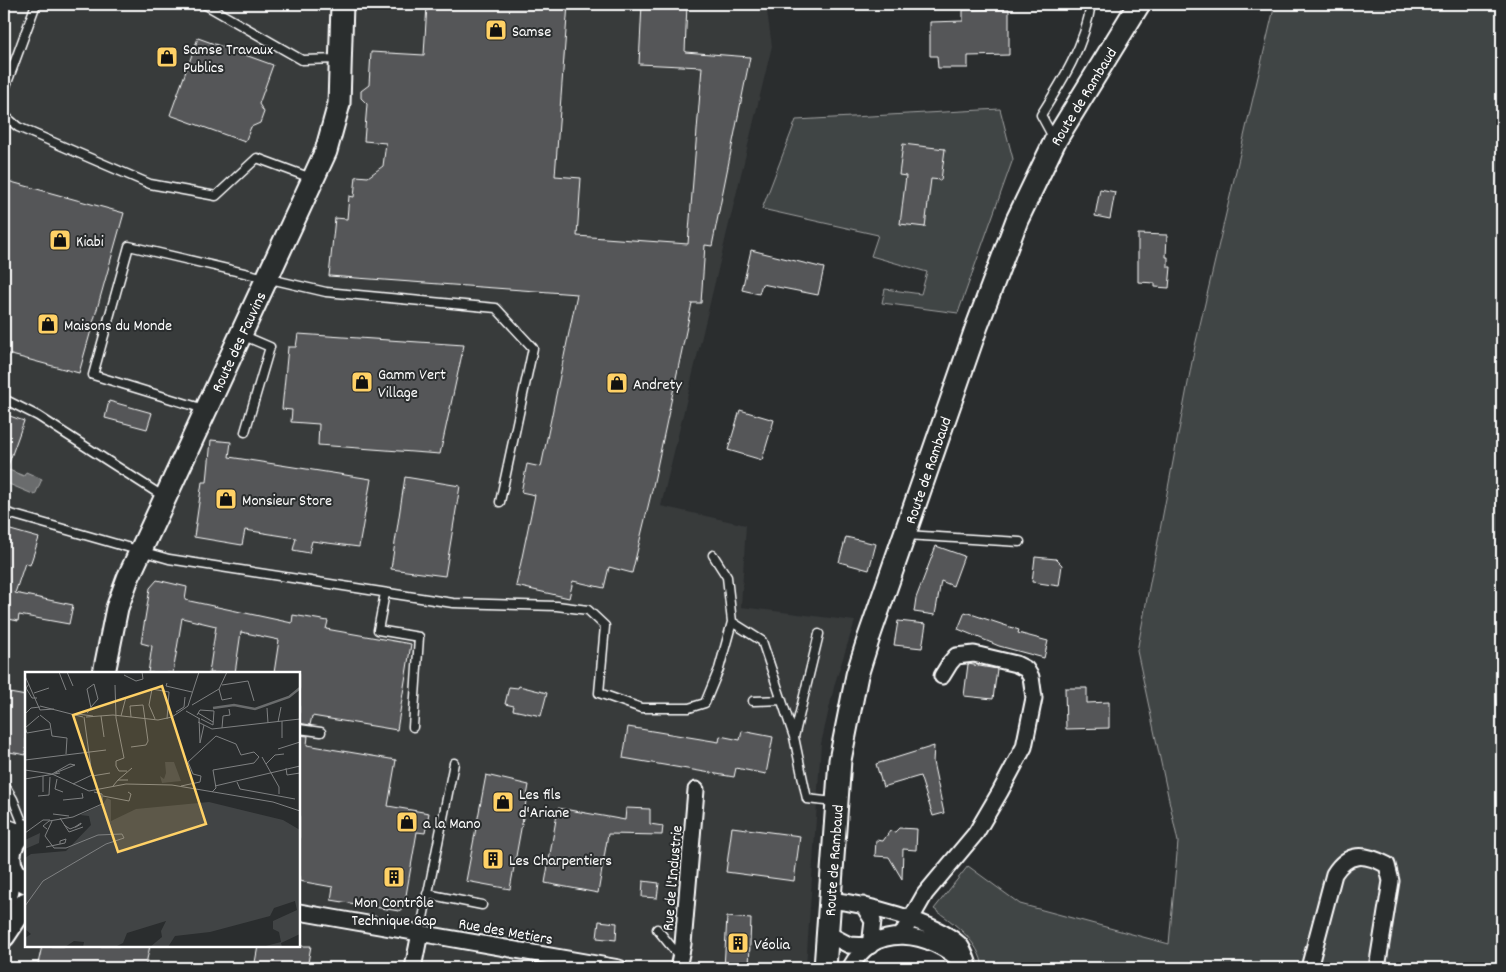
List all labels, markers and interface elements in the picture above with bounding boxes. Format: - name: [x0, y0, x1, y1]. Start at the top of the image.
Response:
- shop icon: Samse: [484, 18, 508, 42]
- place label: Samse: [512, 21, 551, 44]
- place label: Samse Travaux Publics: [183, 39, 273, 80]
- street label: Route de Rambaud: [1046, 44, 1124, 151]
- shop icon: Samse Travaux Publics: [155, 45, 179, 69]
- shop icon: Kiabi: [48, 228, 72, 252]
- place label: Kiabi: [76, 231, 104, 254]
- street label: Route des Fauvins: [207, 288, 273, 397]
- shop icon: Maisons du Monde: [36, 312, 60, 336]
- place label: Maisons du Monde: [64, 315, 172, 338]
- place label: Gamm Vert Village: [378, 364, 446, 405]
- shop icon: Gamm Vert Village: [350, 370, 374, 394]
- shop icon: Andrety: [605, 371, 629, 395]
- place label: Andrety: [633, 374, 683, 397]
- street label: Route de Rambaud: [900, 414, 959, 527]
- shop icon: Monsieur Store: [214, 487, 238, 511]
- place label: Monsieur Store: [242, 490, 332, 513]
- inset map: [25, 672, 300, 947]
- place label: Les fils d'Ariane: [519, 784, 569, 825]
- shop icon: Les fils d'Ariane: [491, 790, 515, 814]
- street label: Route de Rambaud: [820, 804, 851, 917]
- shop icon: a la Mano: [395, 810, 419, 834]
- place label: a la Mano: [423, 813, 481, 836]
- street label: Rue de l'Industrie: [657, 824, 690, 932]
- building icon: Les Charpentiers: [481, 847, 505, 871]
- place label: Les Charpentiers: [509, 850, 612, 873]
- building icon: Mon Contrôle Technique Gap: [382, 865, 406, 889]
- place label: Mon Contrôle Technique Gap: [351, 892, 437, 933]
- street label: Rue des Metiers: [457, 913, 555, 952]
- building icon: Véolia: [726, 931, 750, 955]
- place label: Véolia: [754, 934, 790, 957]

